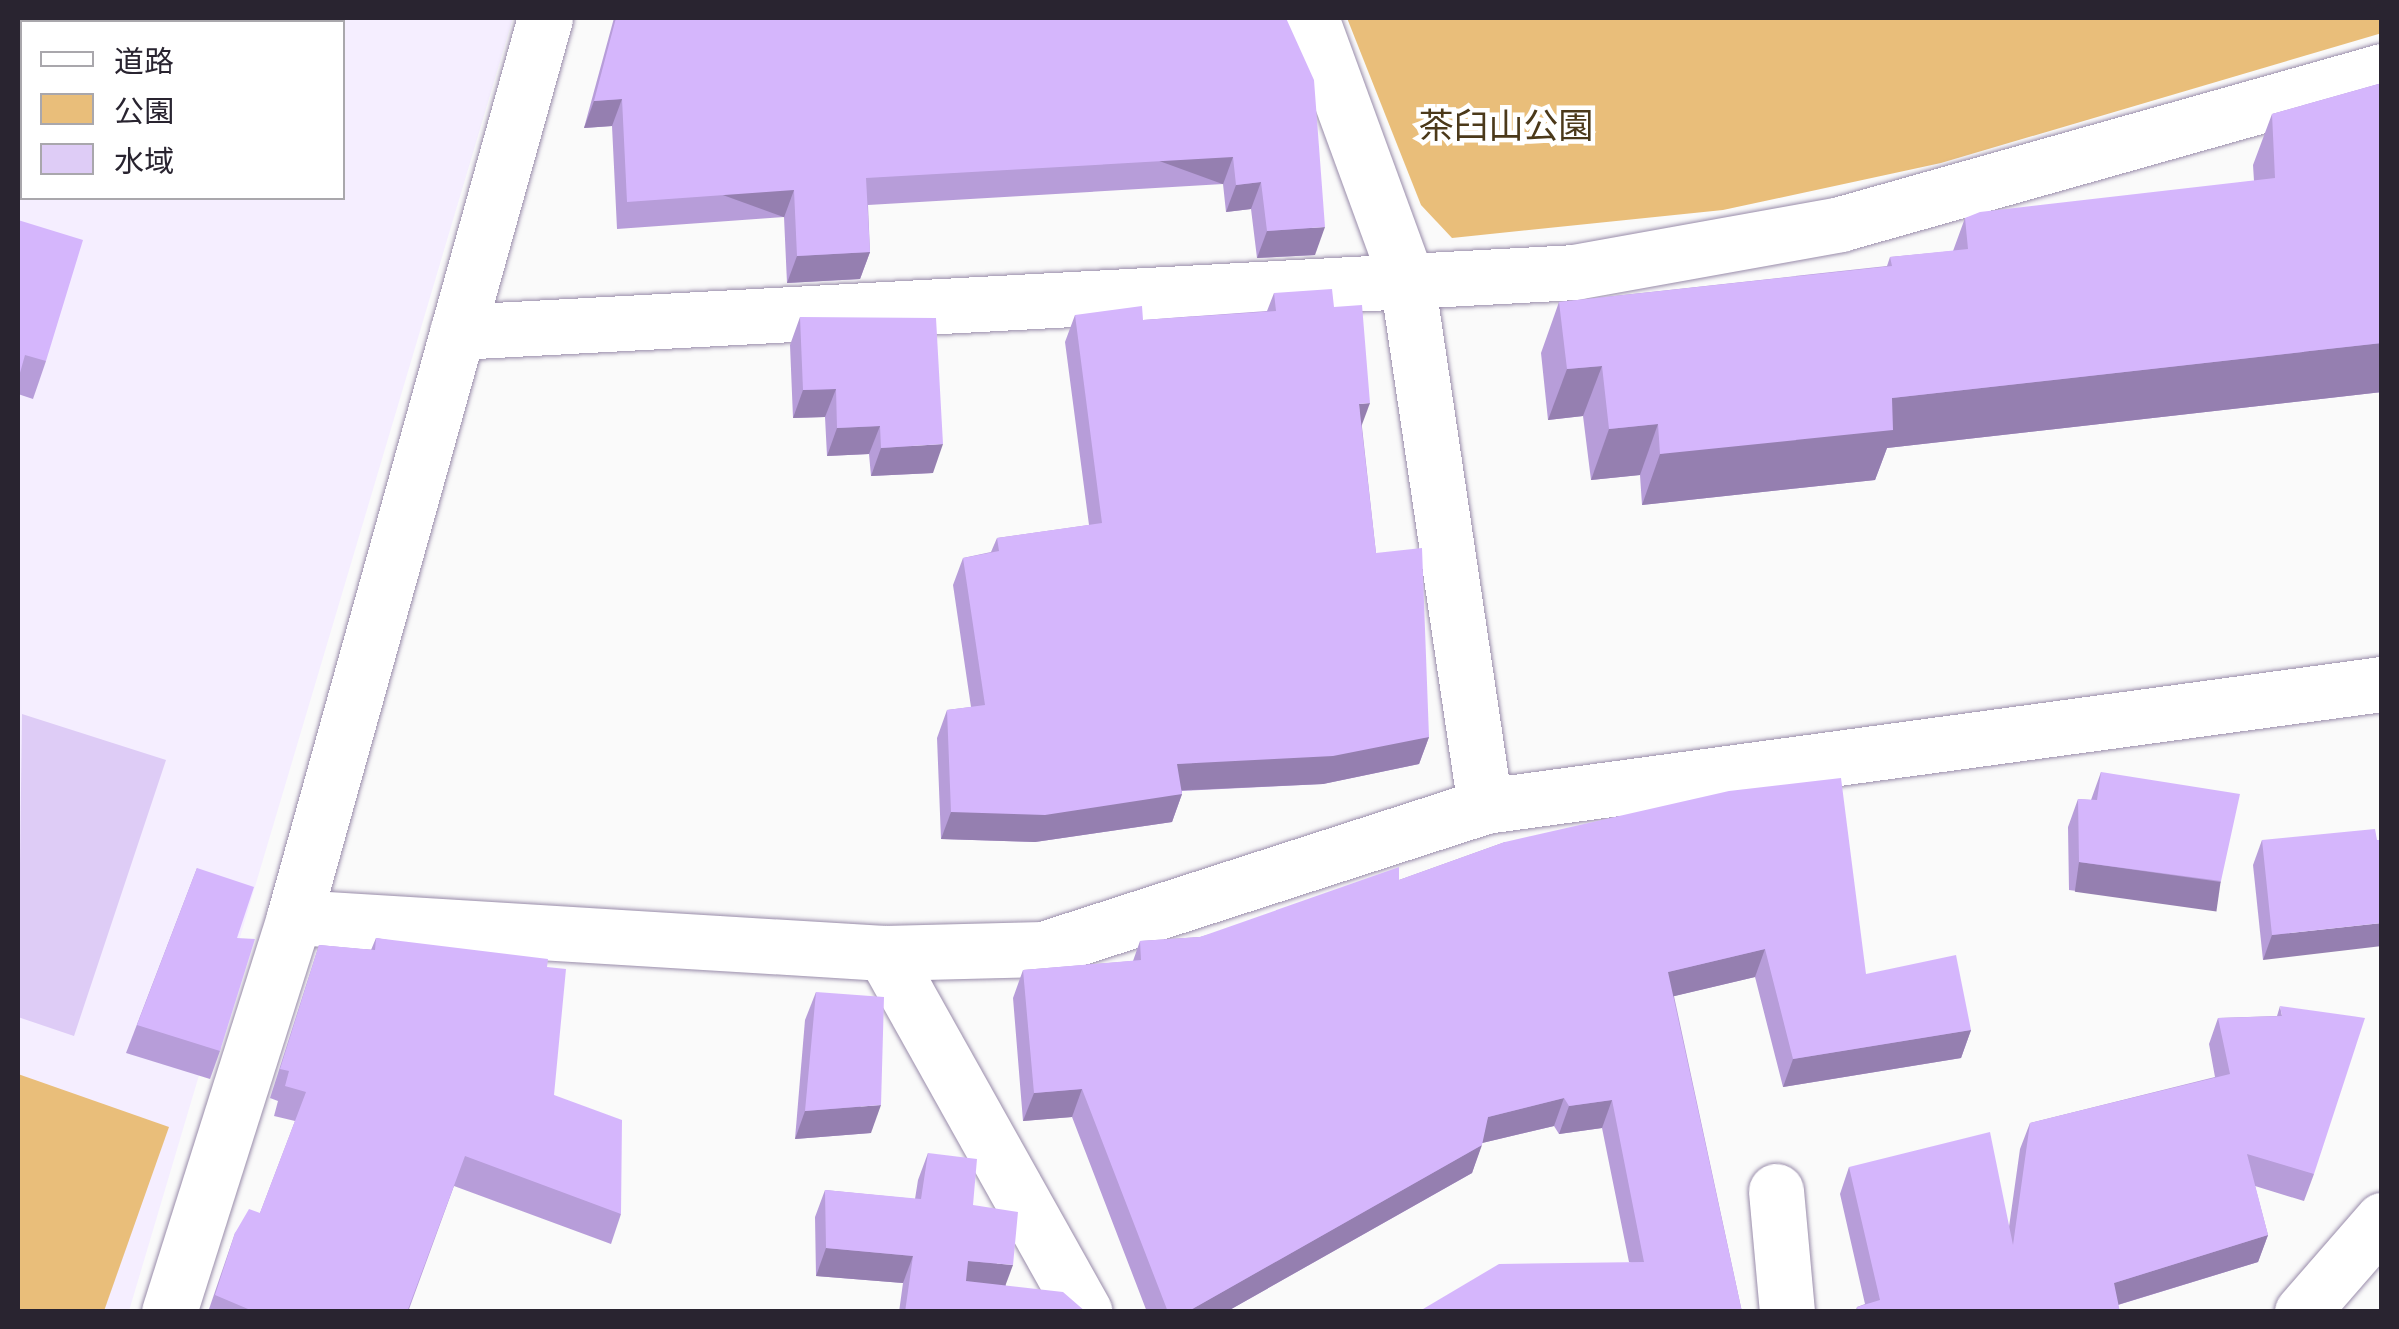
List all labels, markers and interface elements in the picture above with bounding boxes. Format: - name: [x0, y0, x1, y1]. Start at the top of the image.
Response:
- legend: [20, 20, 345, 200]
- text: 道路: [114, 42, 174, 80]
- text: 公園: [114, 92, 174, 130]
- park label: 茶臼山公園: [1419, 104, 1593, 146]
- text: 水域: [114, 142, 174, 180]

